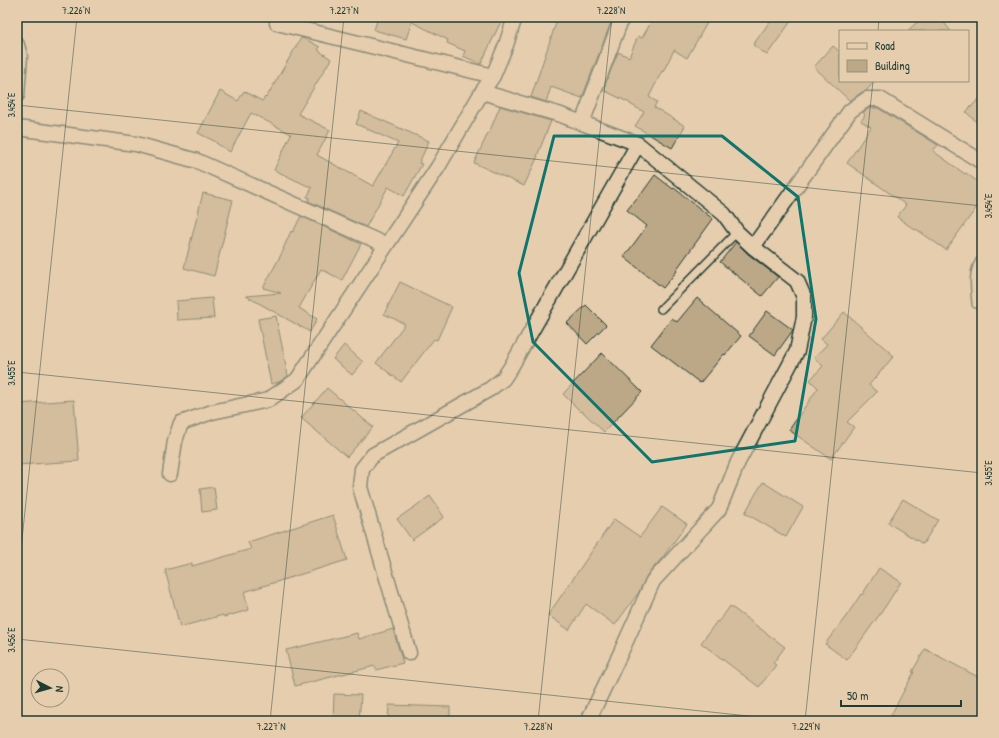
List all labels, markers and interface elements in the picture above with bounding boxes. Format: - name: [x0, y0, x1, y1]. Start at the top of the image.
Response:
- text: 7.226°N: [62, 4, 90, 17]
- text: 7.227°N: [329, 4, 359, 17]
- text: 7.228°N: [597, 4, 625, 17]
- legend: [839, 30, 969, 82]
- text: Road: [875, 37, 895, 54]
- text: Building: [875, 57, 910, 74]
- text: 3.454°E: [5, 92, 18, 118]
- text: 3.454°E: [982, 193, 995, 219]
- text: 3.455°E: [5, 360, 18, 386]
- text: 3.455°E: [982, 460, 995, 486]
- text: 3.456°E: [5, 627, 18, 653]
- north arrow: [30, 668, 70, 708]
- scale bar: [841, 682, 961, 708]
- text: N: [53, 685, 67, 693]
- text: 50 m: [847, 687, 868, 704]
- text: 7.227°N: [256, 720, 286, 733]
- text: 7.228°N: [524, 720, 552, 733]
- text: 7.229°N: [792, 720, 820, 733]

